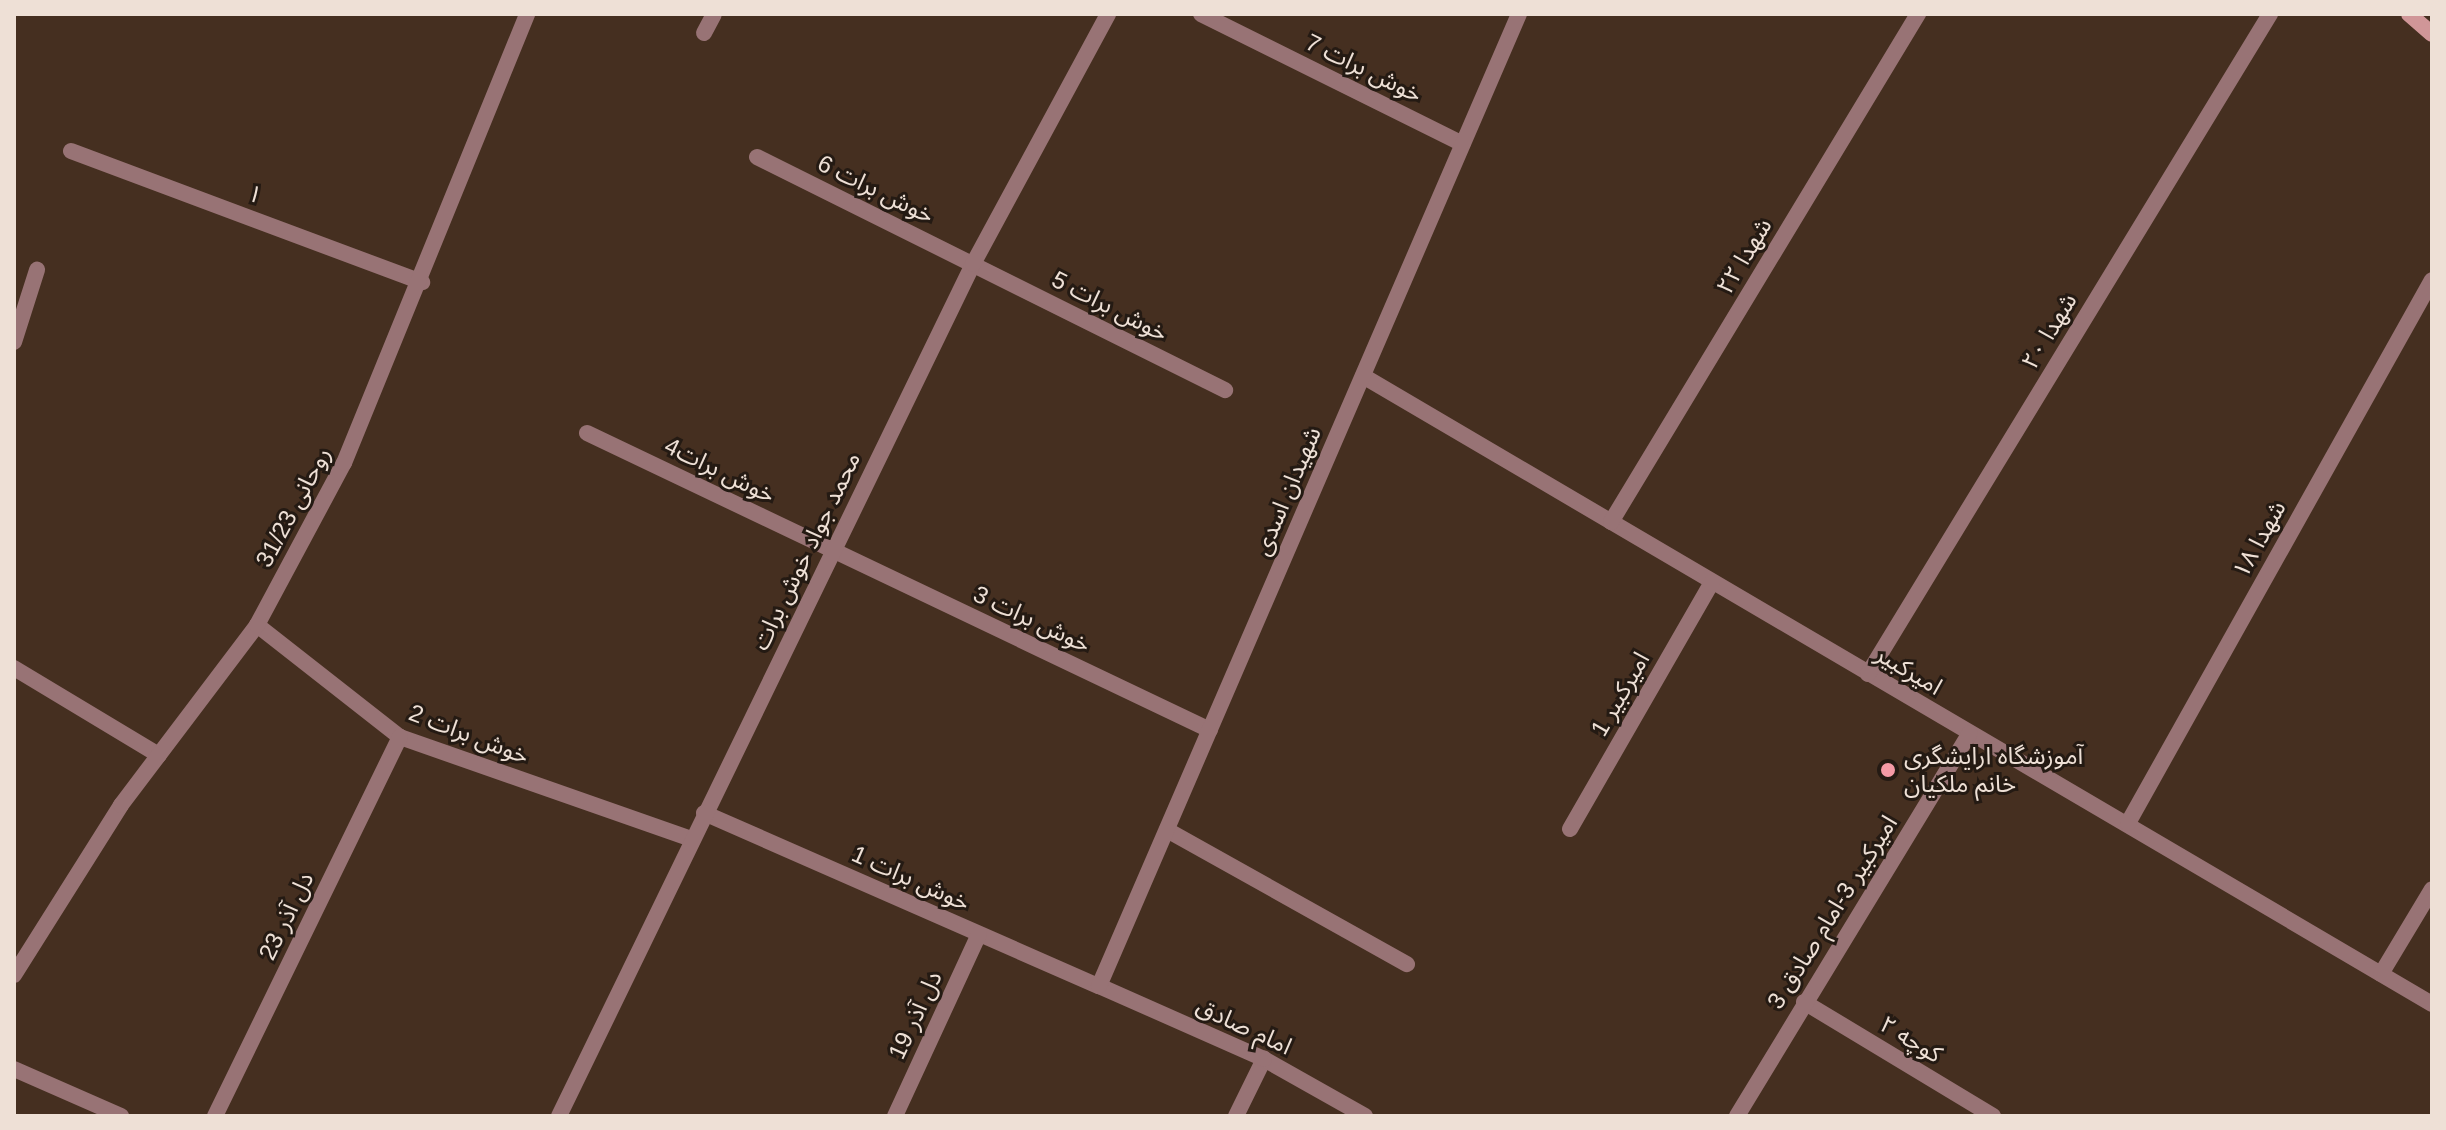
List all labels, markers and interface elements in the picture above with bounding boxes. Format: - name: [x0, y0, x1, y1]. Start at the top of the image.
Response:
- street label: خوش برات 7: [1301, 27, 1427, 109]
- street label: خوش برات 6: [813, 148, 939, 230]
- street label: ۱: [243, 178, 267, 210]
- street label: شهدا ۲۲: [1710, 213, 1778, 299]
- street label: خوش برات 5: [1047, 265, 1173, 347]
- street label: شهدا ۲۰: [2015, 288, 2083, 374]
- street label: شهیدان اسدی: [1247, 422, 1327, 560]
- street label: خوش برات4: [660, 431, 780, 509]
- street label: روحانی 31/23: [249, 442, 337, 572]
- street label: محمد جواد خوش برات: [746, 447, 866, 655]
- street label: شهدا ۱۸: [2226, 495, 2292, 583]
- street label: خوش برات 3: [969, 579, 1095, 659]
- street label: امیرکبیر: [1871, 639, 1947, 701]
- street label: امیرکبیر 1: [1584, 647, 1656, 741]
- street label: خوش برات 2: [405, 698, 533, 770]
- place label: آموزشگاه ارایشگری خانم ملکیان: [1904, 742, 2083, 798]
- marker: آموزشگاه ارایشگری خانم ملکیان: [1879, 761, 1897, 779]
- street label: امیرکبیر 3-امام صادق 3: [1761, 810, 1903, 1014]
- street label: خوش برات 1: [848, 839, 974, 917]
- street label: دل آذر 23: [252, 867, 320, 965]
- street label: دل آذر 19: [882, 966, 948, 1064]
- street label: امام صادق: [1192, 991, 1296, 1061]
- street label: کوچه ۲: [1875, 1009, 1947, 1069]

